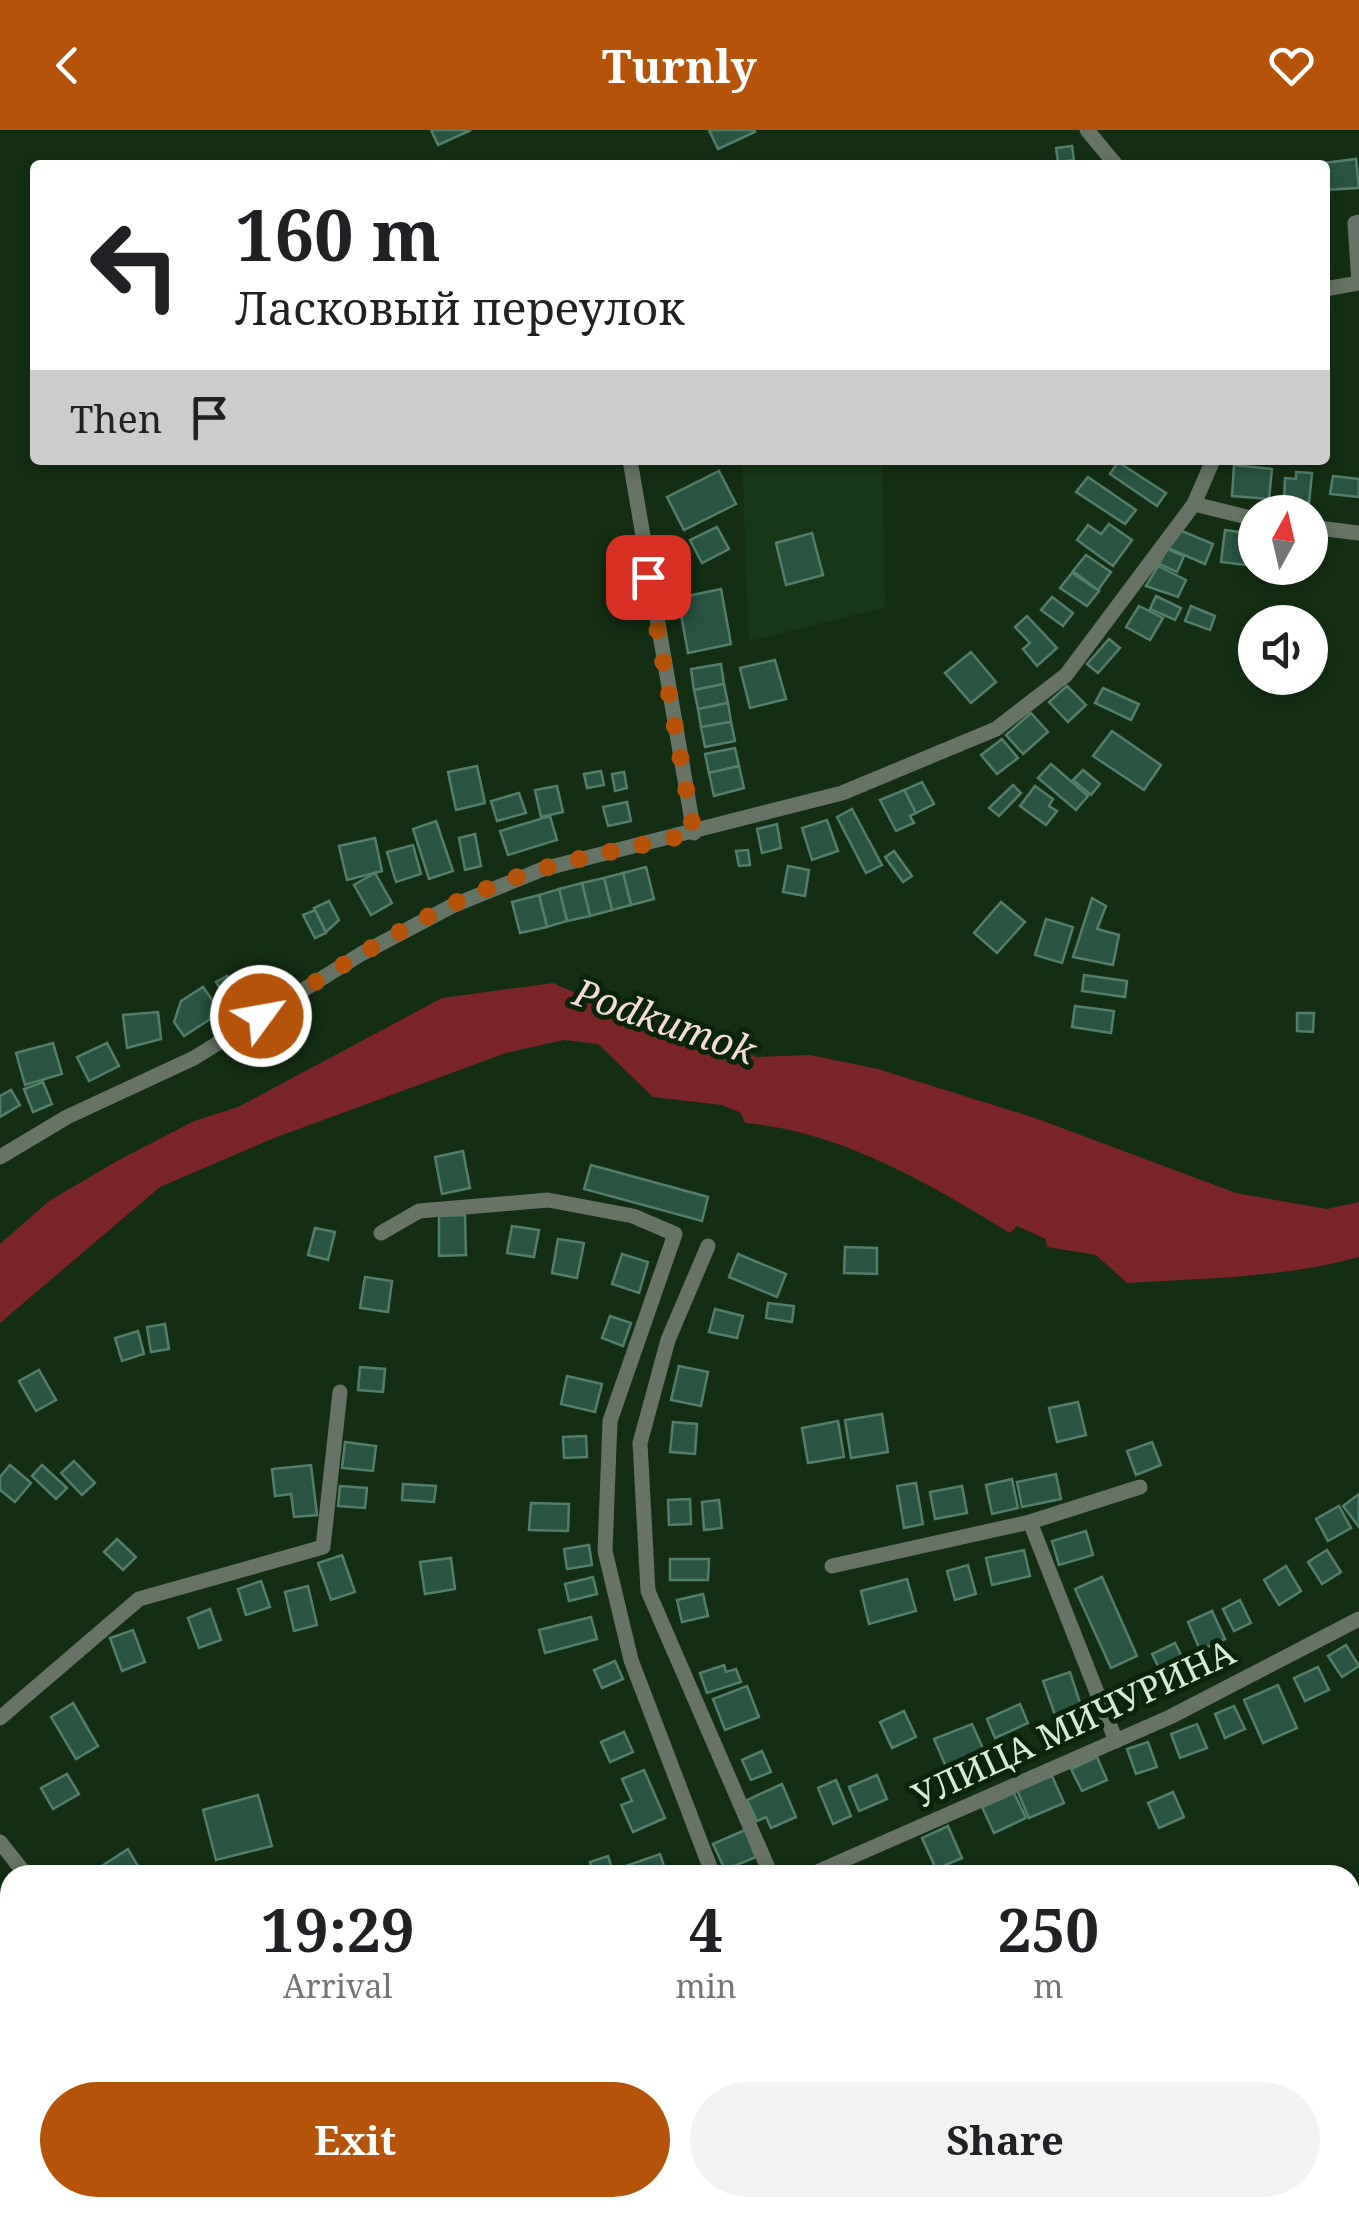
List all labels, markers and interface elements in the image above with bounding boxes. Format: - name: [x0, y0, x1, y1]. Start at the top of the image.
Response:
- text: Turnly: [602, 35, 757, 96]
- icon: back: [40, 38, 95, 93]
- icon: heart: [1264, 38, 1319, 93]
- text: 160 m: [235, 186, 441, 282]
- icon: left: [70, 200, 200, 330]
- text: Ласковый переулок: [235, 277, 685, 338]
- icon: arrive: [182, 390, 237, 445]
- text: Then: [70, 392, 162, 444]
- north arrow: [1238, 495, 1328, 585]
- map controls: [1238, 495, 1328, 695]
- pin: [606, 535, 691, 620]
- icon: arrive: [621, 550, 676, 605]
- button: sound: [1238, 605, 1328, 695]
- position arrow: [209, 964, 313, 1068]
- water label: Podkumok: [566, 964, 764, 1076]
- street label: УЛИЦА МИЧУРИНА: [904, 1627, 1242, 1818]
- text: 19:29: [261, 1888, 415, 1970]
- text: 4: [689, 1888, 723, 1970]
- text: 250: [997, 1888, 1099, 1970]
- text: Arrival: [283, 1964, 392, 2007]
- text: min: [676, 1964, 737, 2007]
- text: m: [1033, 1964, 1063, 2007]
- button: Exit: [40, 2082, 670, 2197]
- button: Share: [690, 2082, 1320, 2197]

